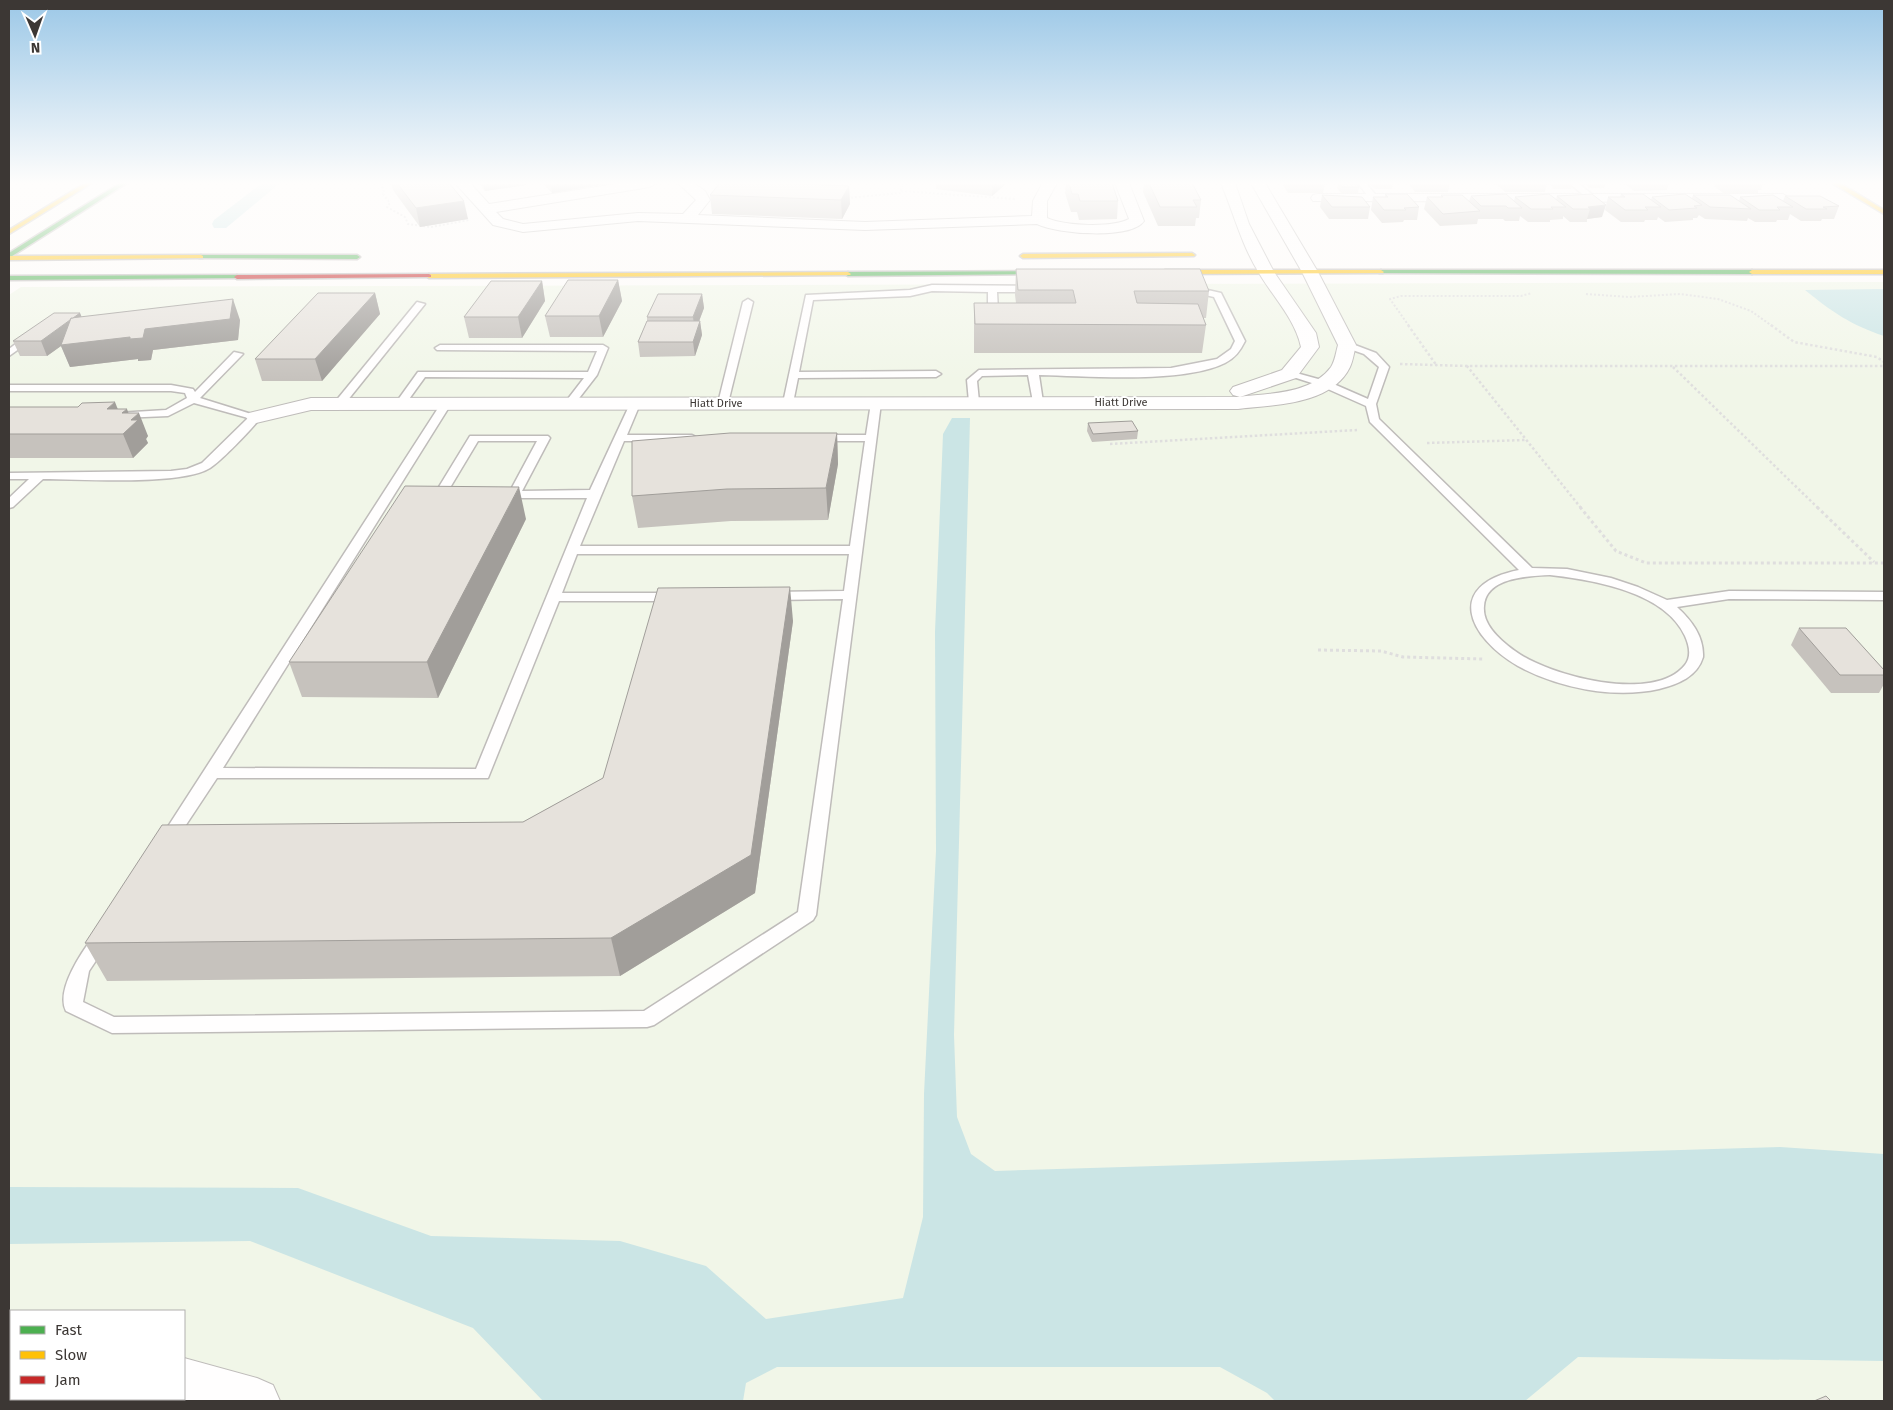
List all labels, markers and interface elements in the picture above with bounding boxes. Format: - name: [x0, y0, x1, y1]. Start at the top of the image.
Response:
- north arrow: [10, 10, 60, 60]
- text: N: [30, 39, 40, 56]
- street label: Hiatt Drive: [1094, 396, 1148, 409]
- street label: Hiatt Drive: [689, 397, 743, 410]
- legend: [10, 1310, 185, 1400]
- text: Fast: [55, 1321, 82, 1339]
- text: Slow: [55, 1346, 87, 1364]
- text: Jam: [55, 1371, 81, 1389]

